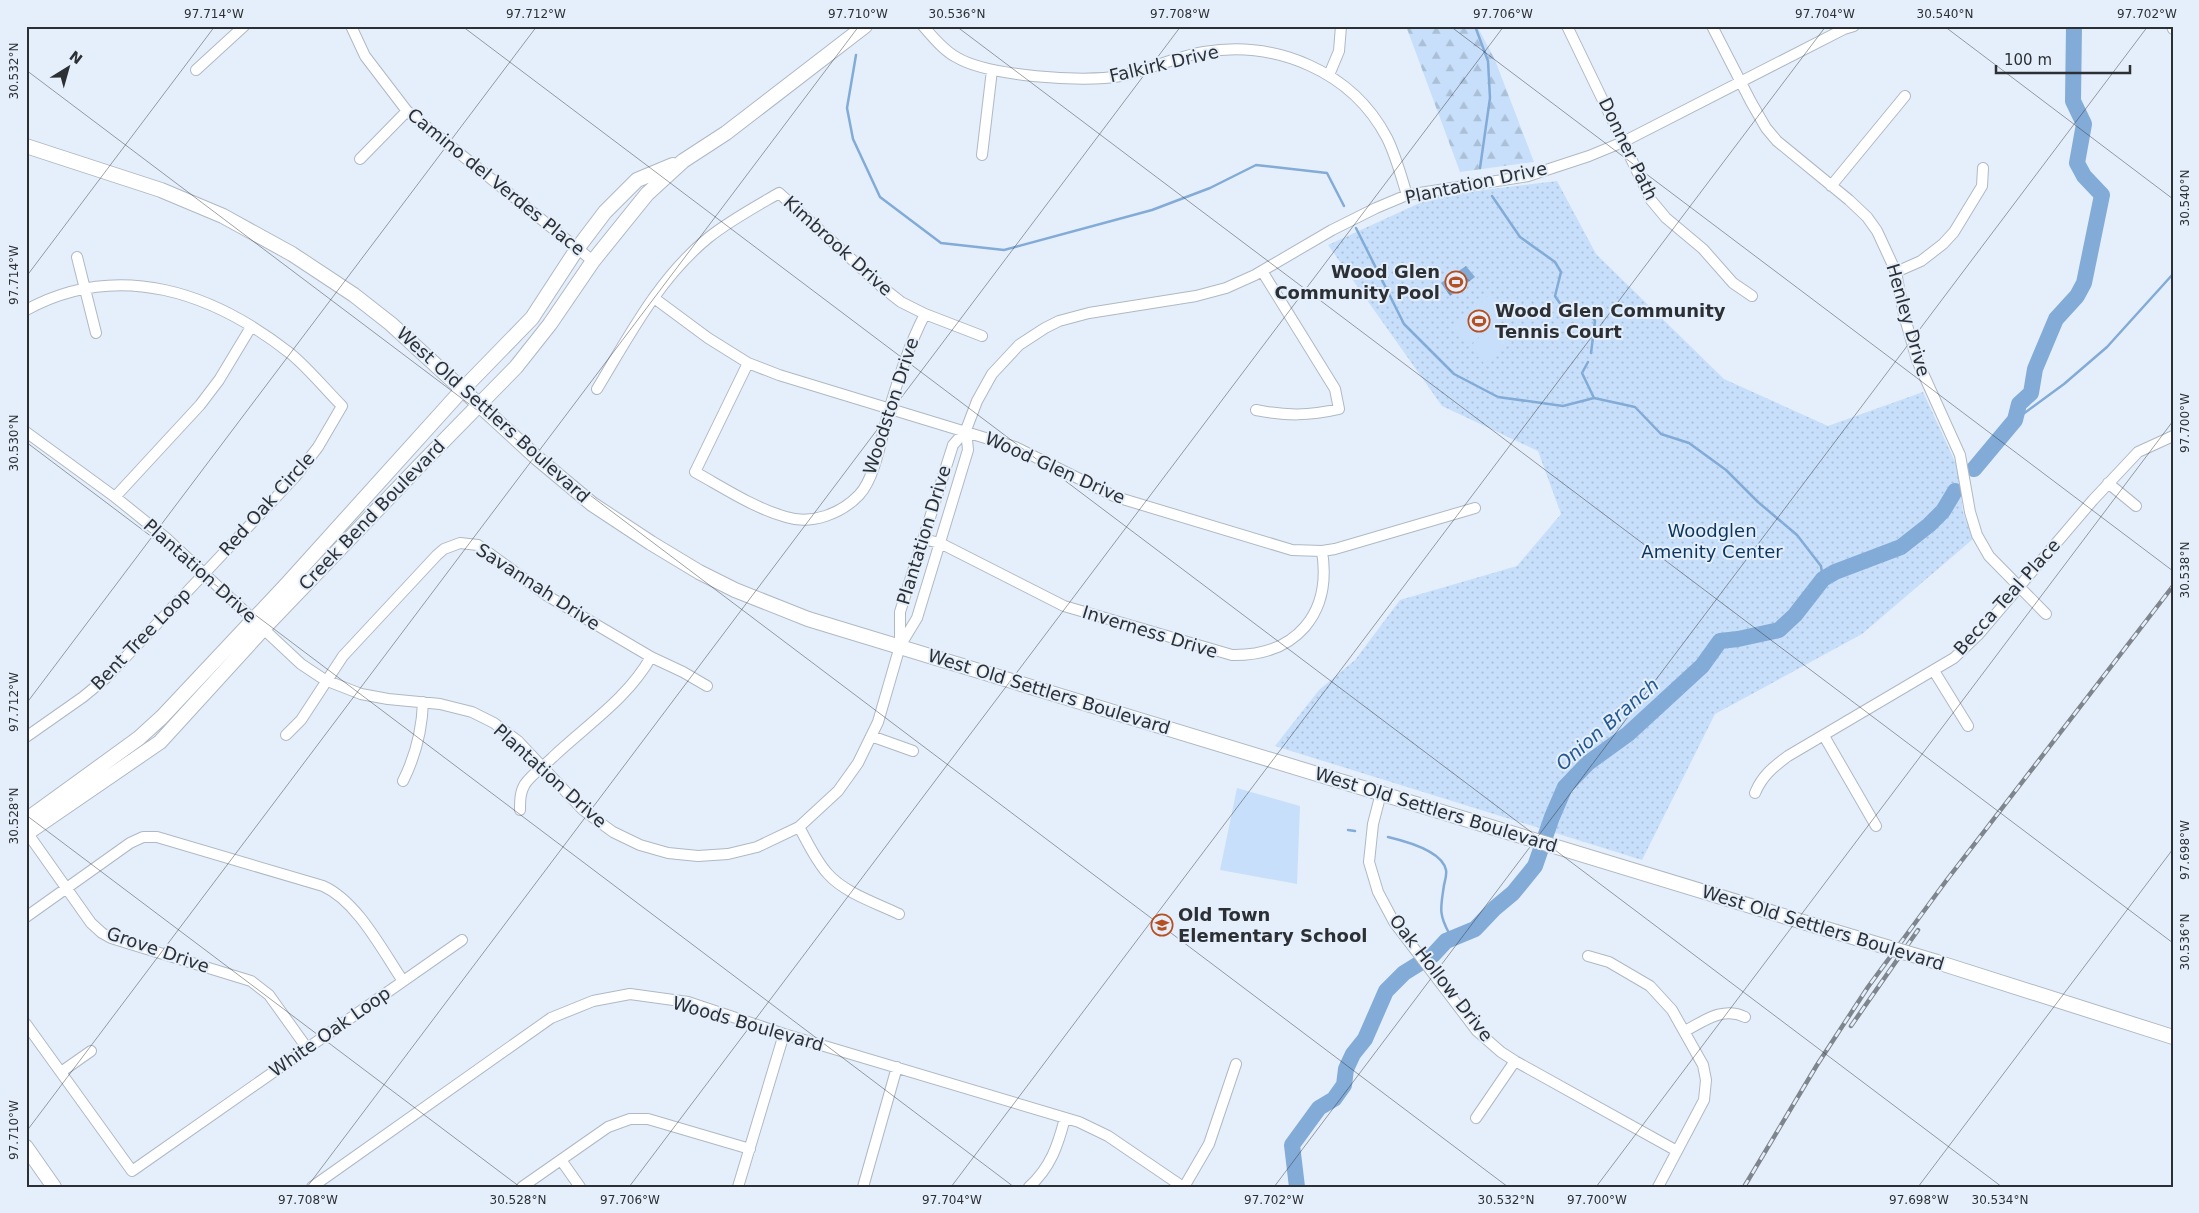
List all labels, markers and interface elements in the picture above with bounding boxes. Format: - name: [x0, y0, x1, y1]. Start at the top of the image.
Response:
- text: 97.714°W: [184, 7, 244, 21]
- text: 97.712°W: [506, 7, 566, 21]
- text: 97.710°W: [828, 7, 888, 21]
- text: 30.536°N: [929, 7, 985, 21]
- text: 97.708°W: [1150, 7, 1210, 21]
- text: 97.706°W: [1473, 7, 1533, 21]
- text: 97.704°W: [1795, 7, 1855, 21]
- text: 30.540°N: [1917, 7, 1973, 21]
- text: 97.702°W: [2117, 7, 2177, 21]
- street label: Falkirk Drive: [1107, 41, 1221, 86]
- north arrow: [42, 42, 92, 92]
- scale bar: [1996, 42, 2130, 74]
- text: 30.532°N: [7, 43, 21, 99]
- text: N: [66, 48, 85, 68]
- text: 100 m: [2004, 51, 2052, 69]
- street label: Donner Path: [1595, 94, 1662, 203]
- street label: Camino del Verdes Place: [403, 104, 589, 260]
- street label: Plantation Drive: [1403, 157, 1549, 208]
- text: 30.540°N: [2178, 170, 2192, 226]
- street label: Kimbrook Drive: [780, 191, 897, 300]
- text: 97.714°W: [7, 245, 21, 305]
- place label: Wood Glen Community Pool: [1274, 261, 1440, 303]
- street label: Henley Drive: [1882, 261, 1935, 379]
- sports icon: Wood Glen Community Pool: [1444, 270, 1468, 294]
- place label: Wood Glen Community Tennis Court: [1495, 300, 1726, 342]
- sports icon: Wood Glen Community Tennis Court: [1467, 309, 1491, 333]
- street label: West Old Settlers Boulevard: [392, 322, 594, 507]
- street label: Woodston Drive: [858, 335, 923, 477]
- text: 97.700°W: [2178, 393, 2192, 453]
- text: 30.530°N: [7, 415, 21, 471]
- street label: Wood Glen Drive: [982, 427, 1128, 508]
- street label: Creek Bend Boulevard: [294, 435, 449, 594]
- street label: Red Oak Circle: [215, 448, 319, 560]
- street label: Plantation Drive: [892, 463, 955, 607]
- street label: Plantation Drive: [140, 514, 261, 627]
- park label: Woodglen Amenity Center: [1641, 520, 1783, 562]
- street label: Becca Teal Place: [1949, 534, 2064, 659]
- street label: Savannah Drive: [473, 539, 604, 634]
- text: 30.538°N: [2178, 542, 2192, 598]
- street label: Bent Tree Loop: [87, 583, 195, 694]
- street label: Inverness Drive: [1080, 601, 1220, 662]
- street label: West Old Settlers Boulevard: [925, 645, 1173, 738]
- text: 97.712°W: [7, 672, 21, 732]
- water label: Onion Branch: [1551, 673, 1663, 775]
- street label: Plantation Drive: [490, 719, 611, 832]
- street label: West Old Settlers Boulevard: [1312, 763, 1560, 856]
- text: 30.528°N: [7, 788, 21, 844]
- text: 97.698°W: [2178, 820, 2192, 880]
- street label: West Old Settlers Boulevard: [1699, 881, 1947, 974]
- place label: Old Town Elementary School: [1178, 904, 1367, 946]
- street label: Oak Hollow Drive: [1385, 910, 1497, 1045]
- school or university icon: Old Town Elementary School: [1150, 913, 1174, 937]
- text: 30.536°N: [2178, 914, 2192, 970]
- street label: Grove Drive: [104, 922, 212, 977]
- street label: White Oak Loop: [265, 982, 394, 1081]
- street label: Woods Boulevard: [670, 992, 826, 1055]
- text: 97.710°W: [7, 1100, 21, 1160]
- text: 97.708°W: [278, 1193, 338, 1207]
- text: 30.528°N: [490, 1193, 546, 1207]
- text: 97.706°W: [600, 1193, 660, 1207]
- text: 97.704°W: [922, 1193, 982, 1207]
- text: 97.702°W: [1244, 1193, 1304, 1207]
- text: 30.532°N: [1478, 1193, 1534, 1207]
- text: 97.700°W: [1567, 1193, 1627, 1207]
- text: 97.698°W: [1889, 1193, 1949, 1207]
- text: 30.534°N: [1972, 1193, 2028, 1207]

